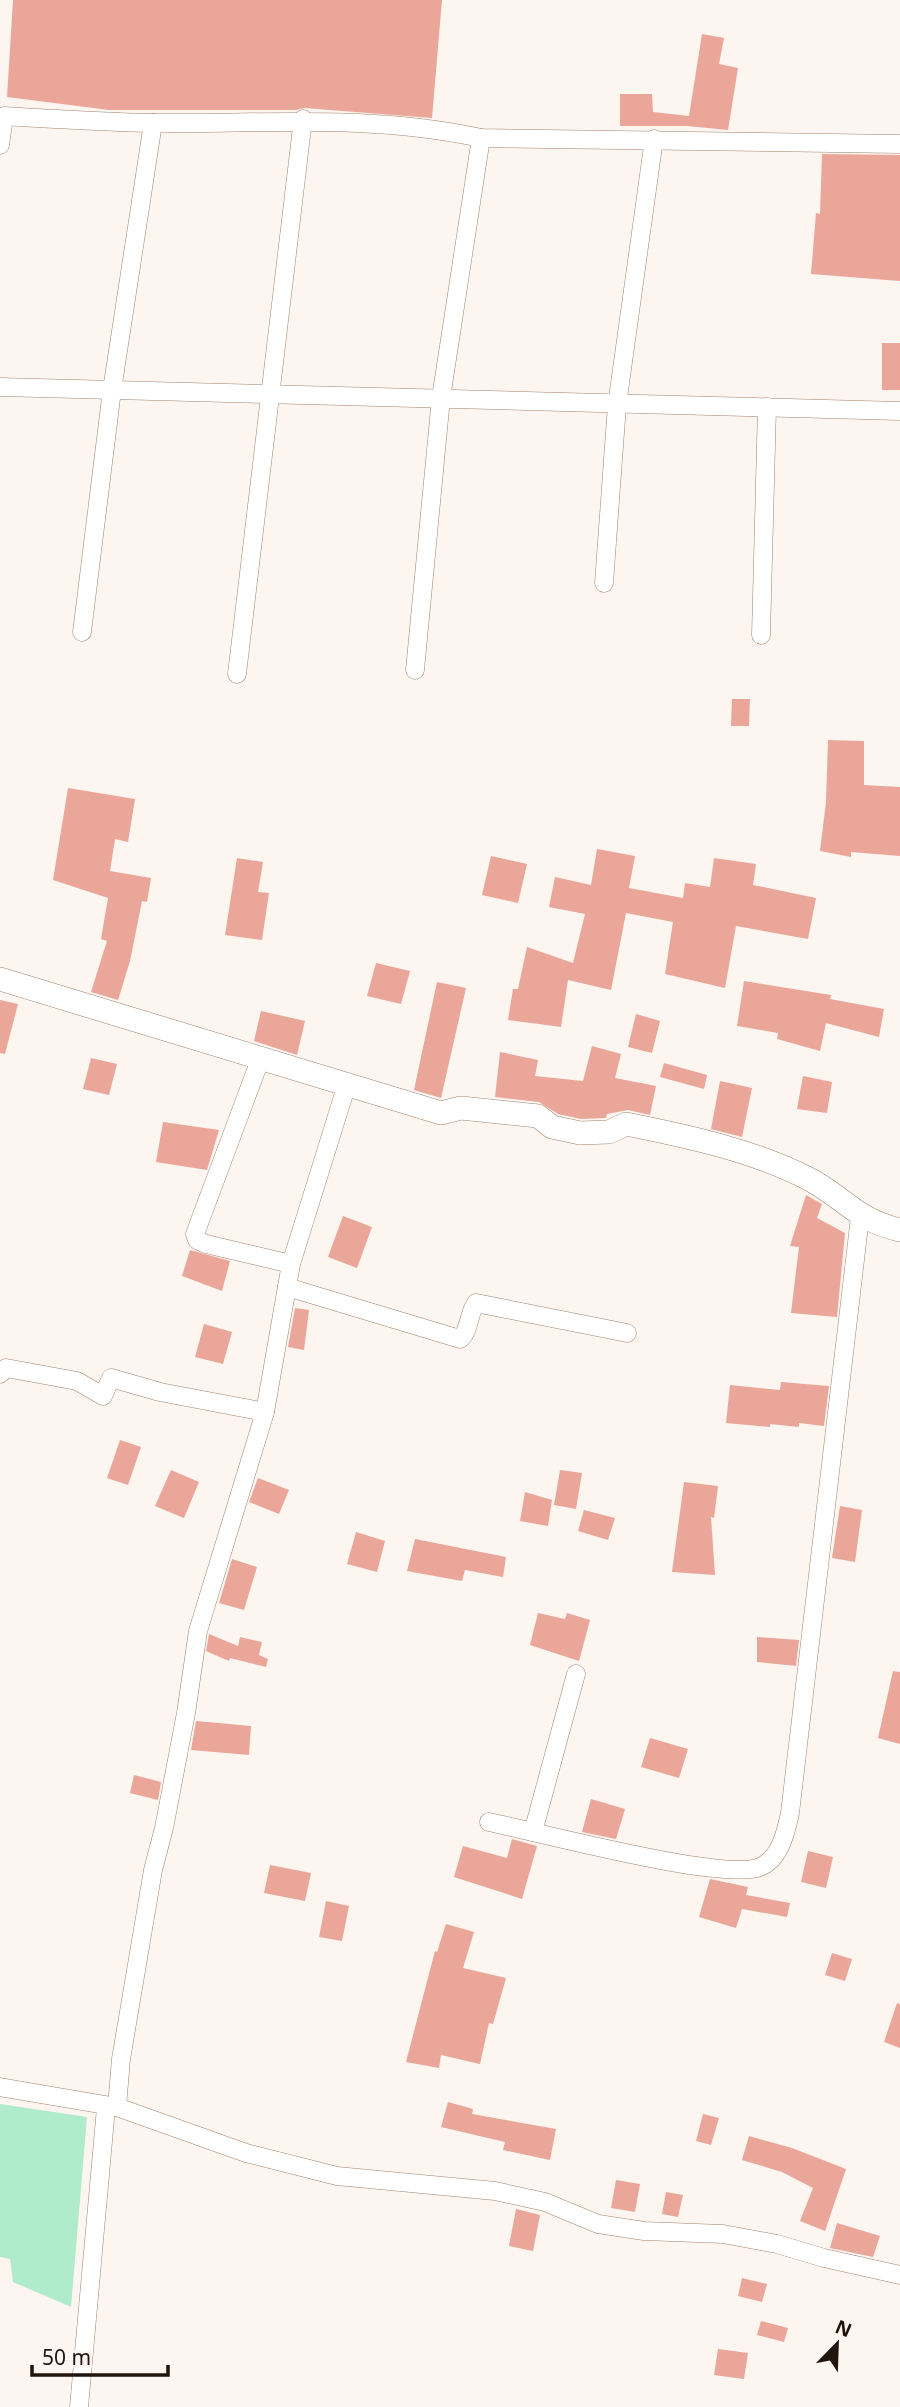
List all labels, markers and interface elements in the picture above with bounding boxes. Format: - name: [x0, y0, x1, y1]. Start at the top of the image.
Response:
- north arrow: [802, 2309, 872, 2379]
- text: N: [831, 2313, 856, 2343]
- scale bar: [32, 2334, 168, 2378]
- text: 50 m: [42, 2343, 91, 2371]

